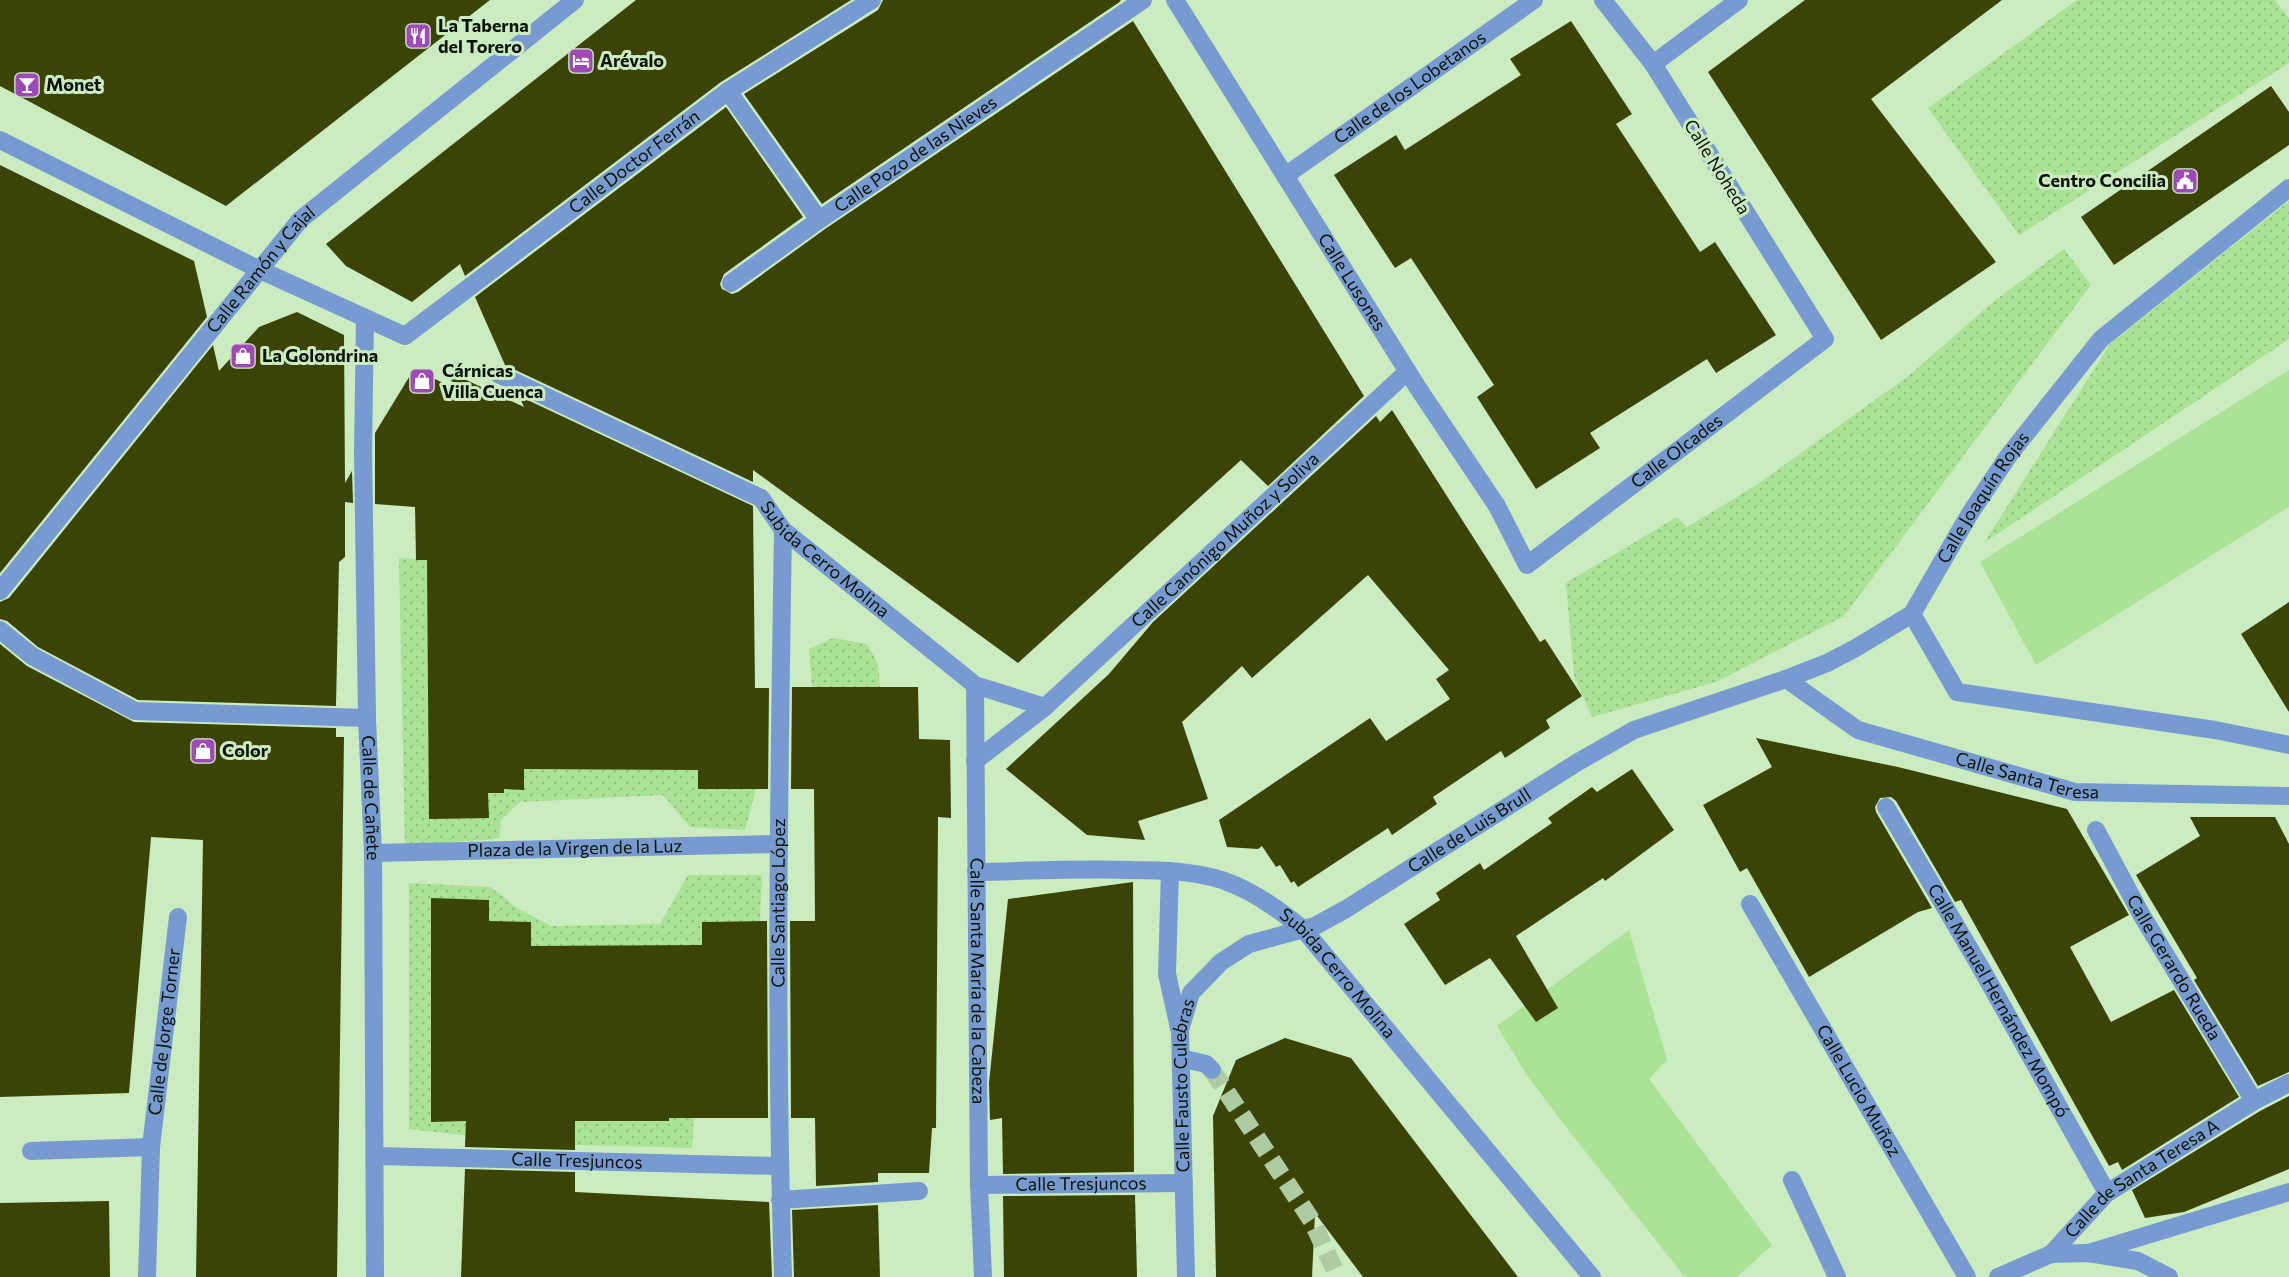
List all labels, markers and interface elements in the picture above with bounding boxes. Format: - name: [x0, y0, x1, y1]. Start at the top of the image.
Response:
- place label: La Taberna del Torero: [438, 14, 529, 57]
- restaurant icon: La Taberna del Torero: [403, 21, 433, 51]
- street label: Calle de los Lobetanos: [1329, 26, 1490, 148]
- hotel icon: Arévalo: [566, 46, 596, 76]
- place label: Arévalo: [600, 49, 664, 71]
- bar icon: Monet: [12, 70, 42, 100]
- place label: Monet: [46, 73, 102, 95]
- street label: Calle Pozo de las Nieves: [829, 91, 1001, 217]
- street label: Calle Doctor Ferrán: [564, 104, 704, 218]
- street label: Calle Noheda: [1680, 115, 1756, 218]
- public building icon: Centro Concilia: [2170, 166, 2200, 196]
- place label: Centro Concilia: [2038, 169, 2166, 191]
- street label: Calle Ramón y Cajal: [201, 200, 319, 337]
- street label: Calle Lusones: [1314, 229, 1391, 335]
- shop icon: La Golondrina: [228, 341, 258, 371]
- place label: La Golondrina: [262, 344, 378, 366]
- place label: Cárnicas Villa Cuenca: [442, 359, 543, 402]
- shop icon: Cárnicas Villa Cuenca: [407, 366, 437, 396]
- street label: Calle Olcades: [1626, 409, 1726, 492]
- street label: Calle Joaquín Rojas: [1932, 427, 2033, 567]
- street label: Calle Canónigo Muñoz y Soliva: [1126, 447, 1323, 632]
- street label: Subida Cerro Molina: [756, 496, 894, 622]
- street label: Calle de Cañete: [358, 735, 385, 861]
- shop icon: Color: [188, 736, 218, 766]
- place label: Color: [222, 739, 269, 761]
- street label: Calle Santa Teresa: [1953, 746, 2099, 802]
- street label: Calle de Luis Brull: [1403, 783, 1535, 877]
- street label: Calle Santiago López: [766, 818, 789, 988]
- street label: Plaza de la Virgen de la Luz: [467, 834, 683, 861]
- street label: Calle Santa María de la Cabeza: [966, 858, 990, 1104]
- street label: Calle Manuel Hernández Mompó: [1924, 879, 2075, 1121]
- street label: Calle Gerardo Rueda: [2123, 890, 2227, 1044]
- street label: Subida Cerro Molina: [1275, 903, 1401, 1042]
- street label: Calle de Jorge Torner: [143, 947, 184, 1117]
- street label: Calle Fausto Culebras: [1168, 996, 1199, 1173]
- street label: Calle Lucio Muñoz: [1812, 1020, 1907, 1160]
- street label: Calle de Santa Teresa A: [2059, 1114, 2223, 1242]
- street label: Calle Tresjuncos: [511, 1147, 643, 1173]
- street label: Calle Tresjuncos: [1015, 1171, 1147, 1195]

